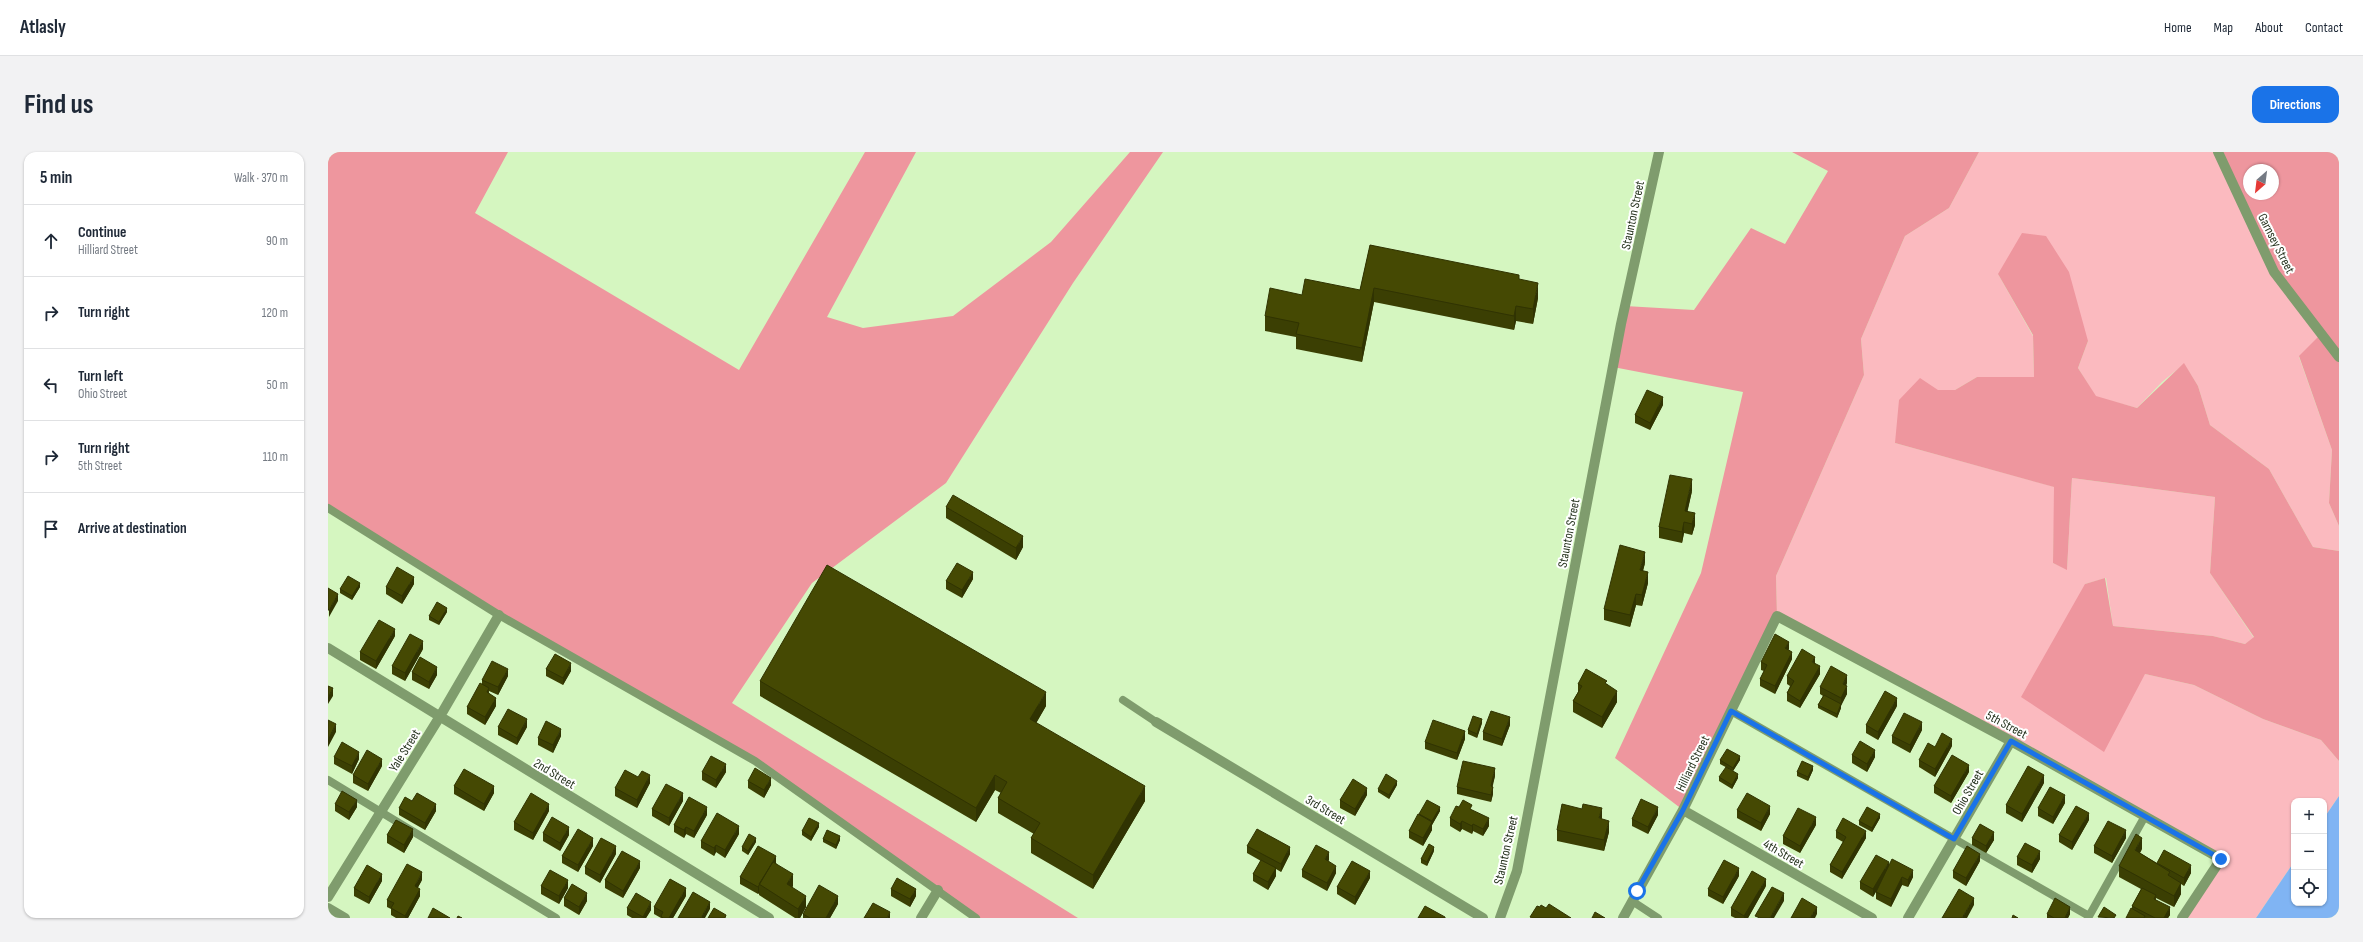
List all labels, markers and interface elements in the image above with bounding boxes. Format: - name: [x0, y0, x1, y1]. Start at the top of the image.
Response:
- text: Atlasly: [20, 16, 66, 39]
- text: Home: [2164, 19, 2192, 36]
- text: Map: [2214, 19, 2233, 36]
- text: About: [2255, 19, 2283, 36]
- text: Contact: [2305, 19, 2343, 36]
- button: Directions: [2252, 86, 2339, 123]
- text: Find us: [24, 88, 93, 121]
- north arrow: [2243, 164, 2279, 200]
- text: 5 min: [40, 168, 72, 188]
- text: Walk · 370 m: [234, 170, 288, 186]
- street label: Staunton Street: [1618, 179, 1648, 251]
- street label: Garnsey Street: [2254, 211, 2298, 276]
- text: Continue: [78, 223, 127, 242]
- icon: ahead: [40, 230, 62, 252]
- text: 90 m: [266, 233, 288, 249]
- text: Hilliard Street: [78, 242, 138, 258]
- icon: right: [40, 302, 62, 324]
- text: Turn right: [78, 303, 130, 322]
- text: 120 m: [262, 305, 288, 321]
- text: Turn left: [78, 367, 123, 386]
- icon: left: [40, 374, 62, 396]
- text: 50 m: [267, 377, 288, 393]
- text: Ohio Street: [78, 386, 127, 402]
- text: Turn right: [78, 439, 130, 458]
- icon: right: [40, 446, 62, 468]
- text: 110 m: [263, 449, 288, 465]
- text: 5th Street: [78, 458, 122, 474]
- street label: Staunton Street: [1554, 497, 1584, 569]
- icon: arrive: [40, 518, 62, 540]
- text: Arrive at destination: [78, 519, 187, 538]
- street label: 5th Street: [1983, 707, 2030, 742]
- street label: Yale Street: [386, 726, 424, 775]
- street label: Hilliard Street: [1673, 733, 1713, 794]
- street label: 2nd Street: [531, 755, 578, 793]
- street label: Ohio Street: [1949, 767, 1987, 818]
- street label: 3rd Street: [1303, 792, 1348, 828]
- map controls: [2291, 798, 2327, 906]
- button: +: [2291, 798, 2327, 834]
- street label: Staunton Street: [1490, 814, 1522, 886]
- button: −: [2291, 834, 2327, 870]
- street label: 4th Street: [1760, 836, 1807, 872]
- route end: [2212, 850, 2230, 868]
- button: locate: [2291, 870, 2327, 906]
- route start: [1628, 882, 1646, 900]

